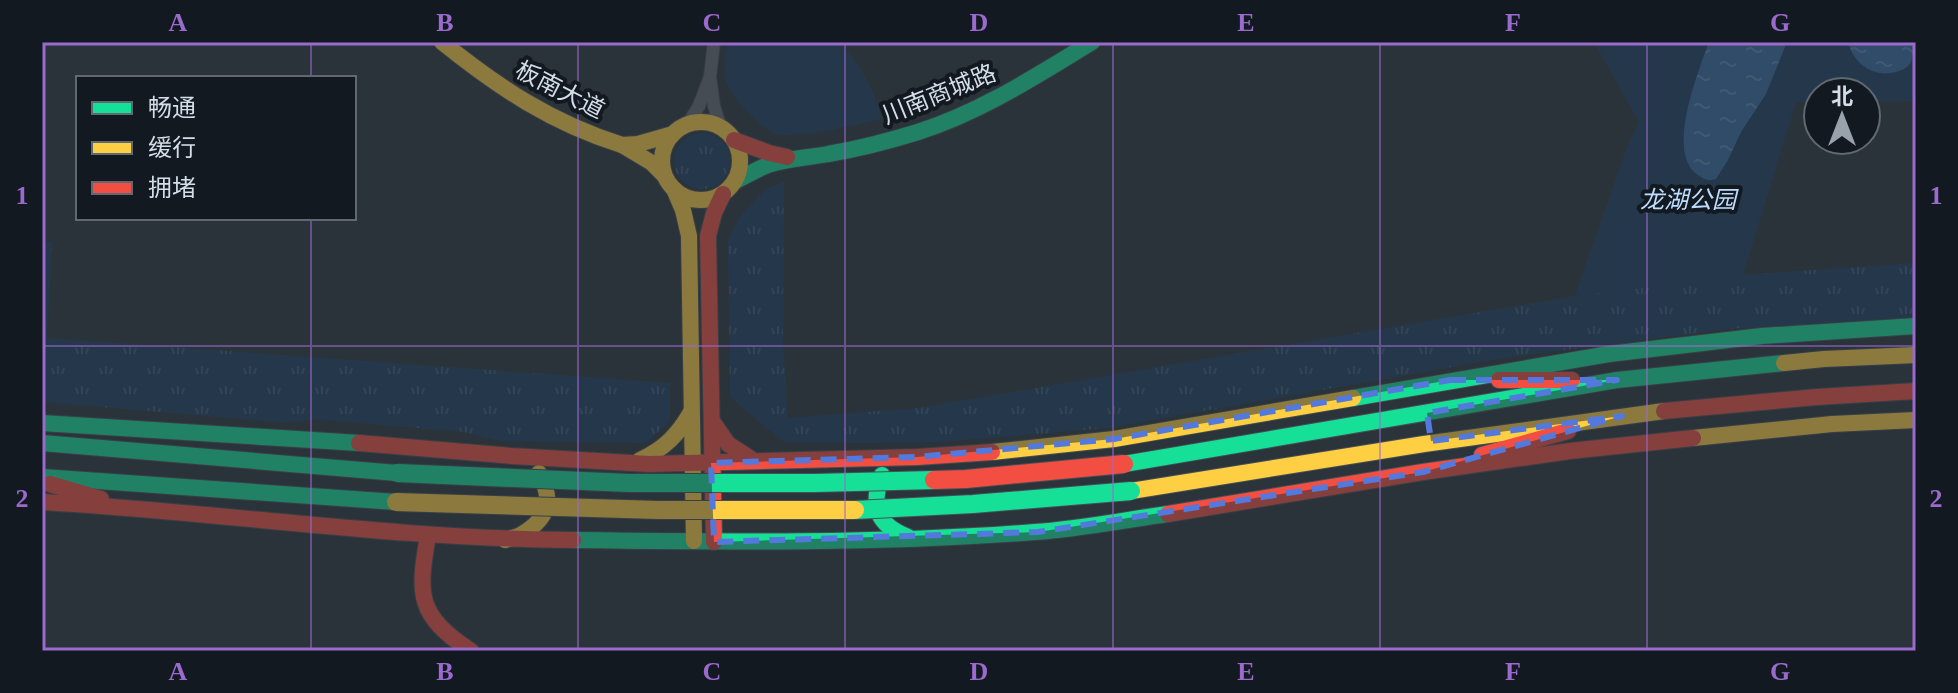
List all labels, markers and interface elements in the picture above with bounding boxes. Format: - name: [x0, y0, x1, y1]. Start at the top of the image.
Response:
- text: A: [169, 8, 188, 37]
- text: B: [436, 8, 454, 37]
- text: C: [703, 8, 721, 37]
- text: D: [970, 8, 988, 37]
- text: E: [1237, 8, 1255, 37]
- text: F: [1505, 8, 1521, 37]
- text: G: [1770, 8, 1790, 37]
- street label: 板南大道: [511, 57, 609, 123]
- street label: 川南商城路: [878, 59, 1000, 129]
- legend: [76, 76, 356, 220]
- north arrow: [1802, 76, 1882, 156]
- text: 北: [1831, 84, 1853, 109]
- text: 畅通: [148, 95, 196, 121]
- text: 缓行: [148, 135, 196, 161]
- text: 拥堵: [148, 175, 196, 201]
- text: 1: [16, 181, 29, 210]
- text: 1: [1930, 181, 1943, 210]
- park label: 龙湖公园: [1640, 187, 1739, 213]
- text: 2: [16, 484, 29, 513]
- text: 2: [1930, 484, 1943, 513]
- text: A: [169, 657, 188, 686]
- text: B: [436, 657, 454, 686]
- text: C: [703, 657, 721, 686]
- text: D: [970, 657, 988, 686]
- text: E: [1237, 657, 1255, 686]
- text: F: [1505, 657, 1521, 686]
- text: G: [1770, 657, 1790, 686]

